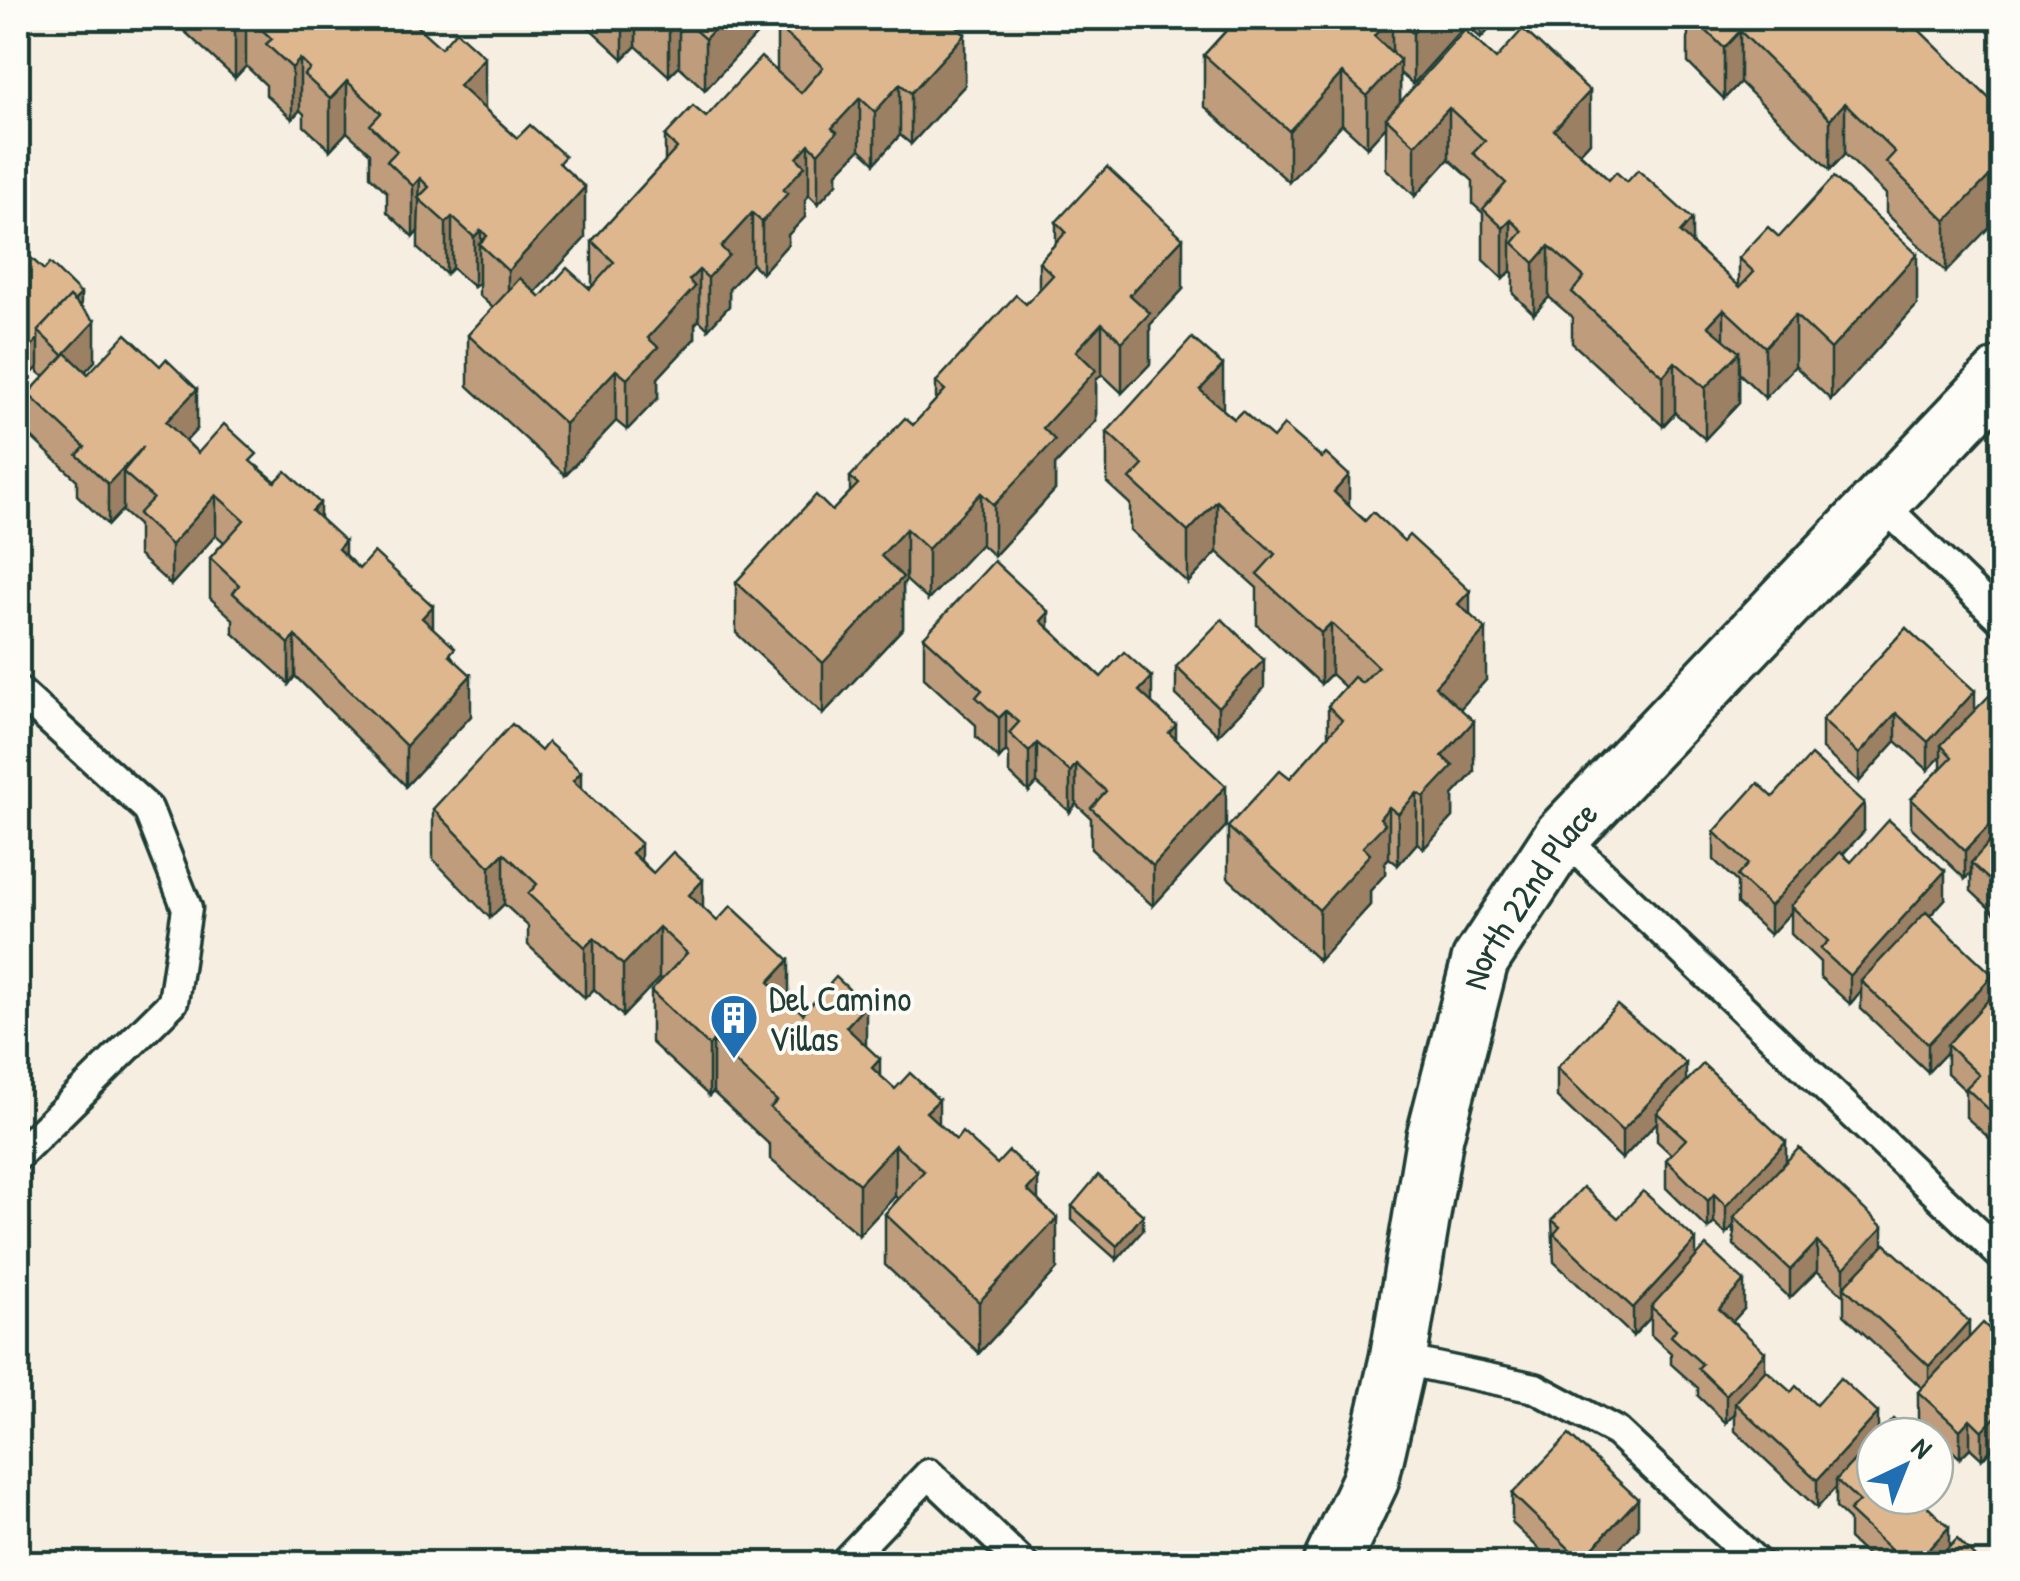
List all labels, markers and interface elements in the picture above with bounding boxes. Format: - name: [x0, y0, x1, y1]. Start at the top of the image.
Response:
- street label: North 22nd Place: [1450, 790, 1608, 994]
- place label: Del Camino Villas: [769, 975, 911, 1062]
- building icon: Del Camino Villas: [708, 992, 760, 1060]
- north arrow: [1855, 1416, 1955, 1516]
- text: N: [1904, 1429, 1941, 1467]

